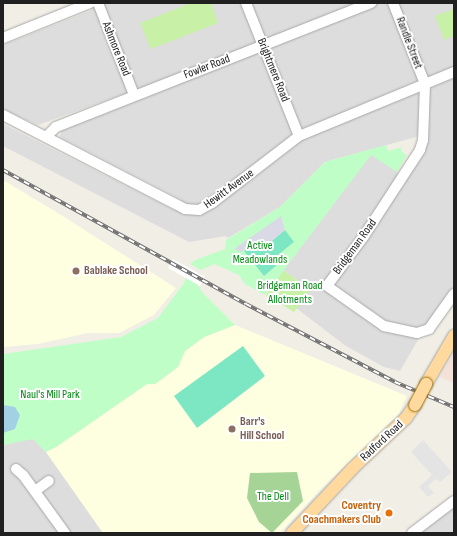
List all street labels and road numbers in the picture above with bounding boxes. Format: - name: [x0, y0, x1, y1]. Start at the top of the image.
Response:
- street label: Randle Street: [393, 15, 425, 71]
- street label: Ashmore Road: [99, 20, 133, 78]
- street label: Brightmere Road: [254, 36, 292, 104]
- street label: Fowler Road: [182, 52, 232, 82]
- street label: Hewitt Avenue: [201, 166, 257, 212]
- street label: Bridgeman Road: [330, 216, 380, 278]
- street label: Radford Road: [358, 418, 406, 464]

